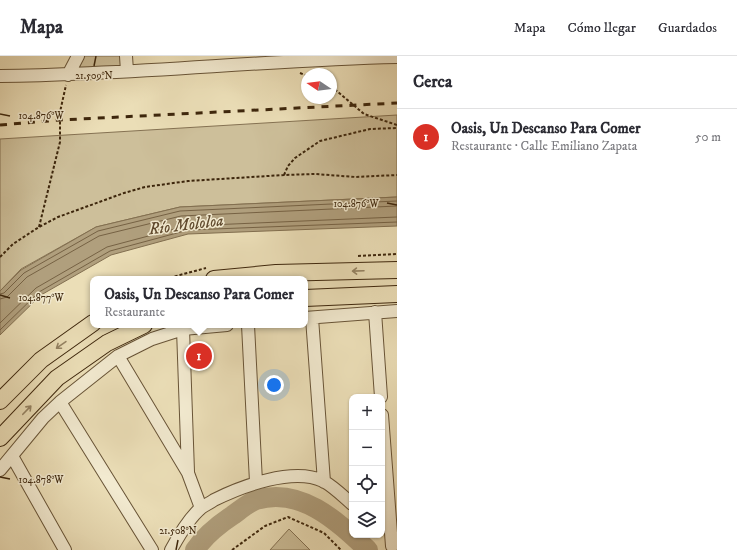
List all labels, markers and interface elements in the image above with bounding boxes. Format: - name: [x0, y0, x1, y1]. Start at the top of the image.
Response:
- text: Mapa: [20, 16, 63, 39]
- text: Mapa: [514, 19, 545, 37]
- text: Cómo llegar: [567, 19, 636, 37]
- text: Guardados: [658, 19, 717, 37]
- north arrow: [301, 68, 337, 104]
- text: 21.509°N: [75, 70, 113, 82]
- text: Cerca: [413, 71, 452, 93]
- text: 104.876°W: [18, 110, 64, 122]
- text: Oasis, Un Descanso Para Comer: [451, 119, 641, 138]
- text: 1: [424, 129, 428, 145]
- text: 50 m: [695, 129, 721, 145]
- text: Restaurante · Calle Emiliano Zapata: [451, 138, 637, 154]
- text: 104.876°W: [333, 198, 379, 210]
- water label: Río Mololoa: [146, 209, 225, 241]
- one-way arrow: [352, 267, 365, 274]
- popup: [90, 276, 308, 328]
- text: Oasis, Un Descanso Para Comer: [104, 285, 294, 304]
- text: 104.877°W: [18, 292, 64, 304]
- text: Restaurante: [104, 304, 165, 320]
- one-way arrow: [56, 341, 67, 349]
- pin: 1: [186, 341, 212, 371]
- your location: [264, 375, 284, 395]
- map controls: [349, 394, 385, 538]
- button: +: [349, 394, 385, 430]
- one-way arrow: [22, 405, 31, 415]
- button: −: [349, 430, 385, 466]
- button: locate: [349, 466, 385, 502]
- text: 104.878°W: [19, 474, 64, 486]
- button: layers: [349, 502, 385, 538]
- text: 21.508°N: [159, 525, 197, 537]

